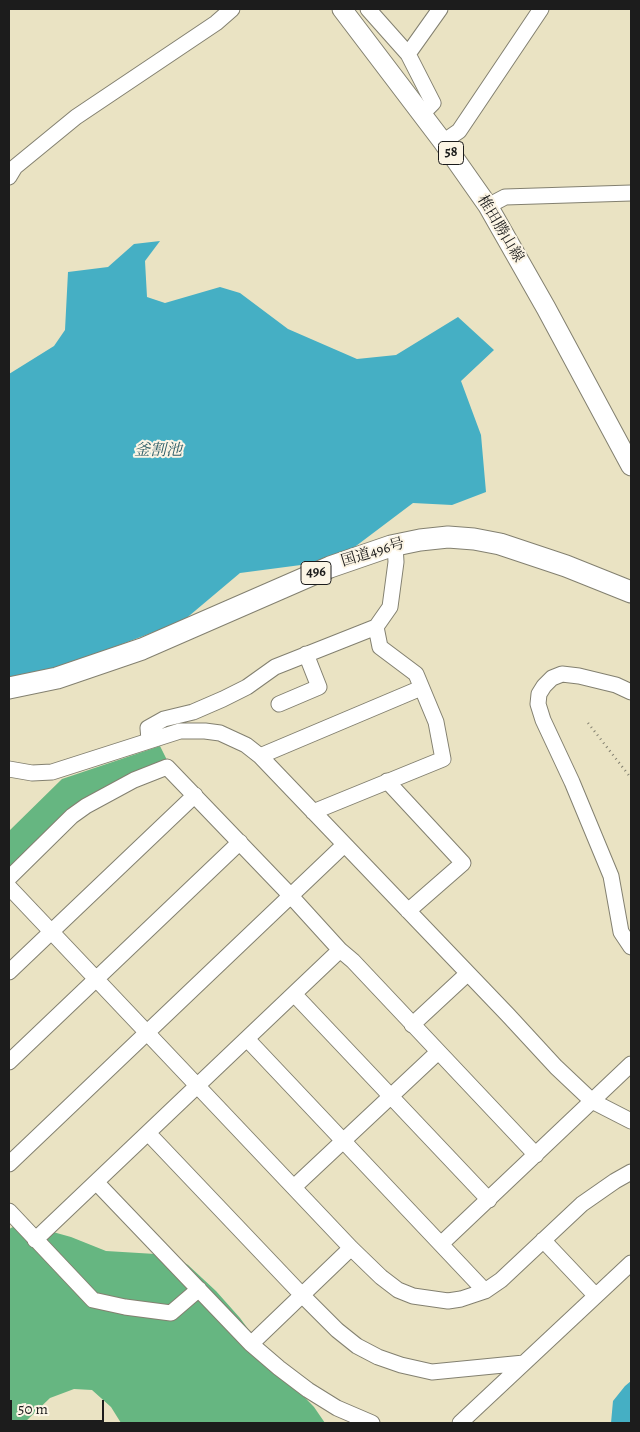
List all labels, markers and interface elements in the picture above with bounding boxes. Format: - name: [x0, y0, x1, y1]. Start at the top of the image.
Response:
- road number: 58: [438, 142, 464, 164]
- street label: 椎田勝山線: [473, 192, 527, 266]
- water label: 釜割池: [134, 441, 182, 461]
- street label: 国道496号: [339, 535, 407, 571]
- road number: 496: [301, 562, 331, 584]
- scale bar: [12, 1390, 106, 1422]
- text: 50 m: [18, 1399, 48, 1419]

